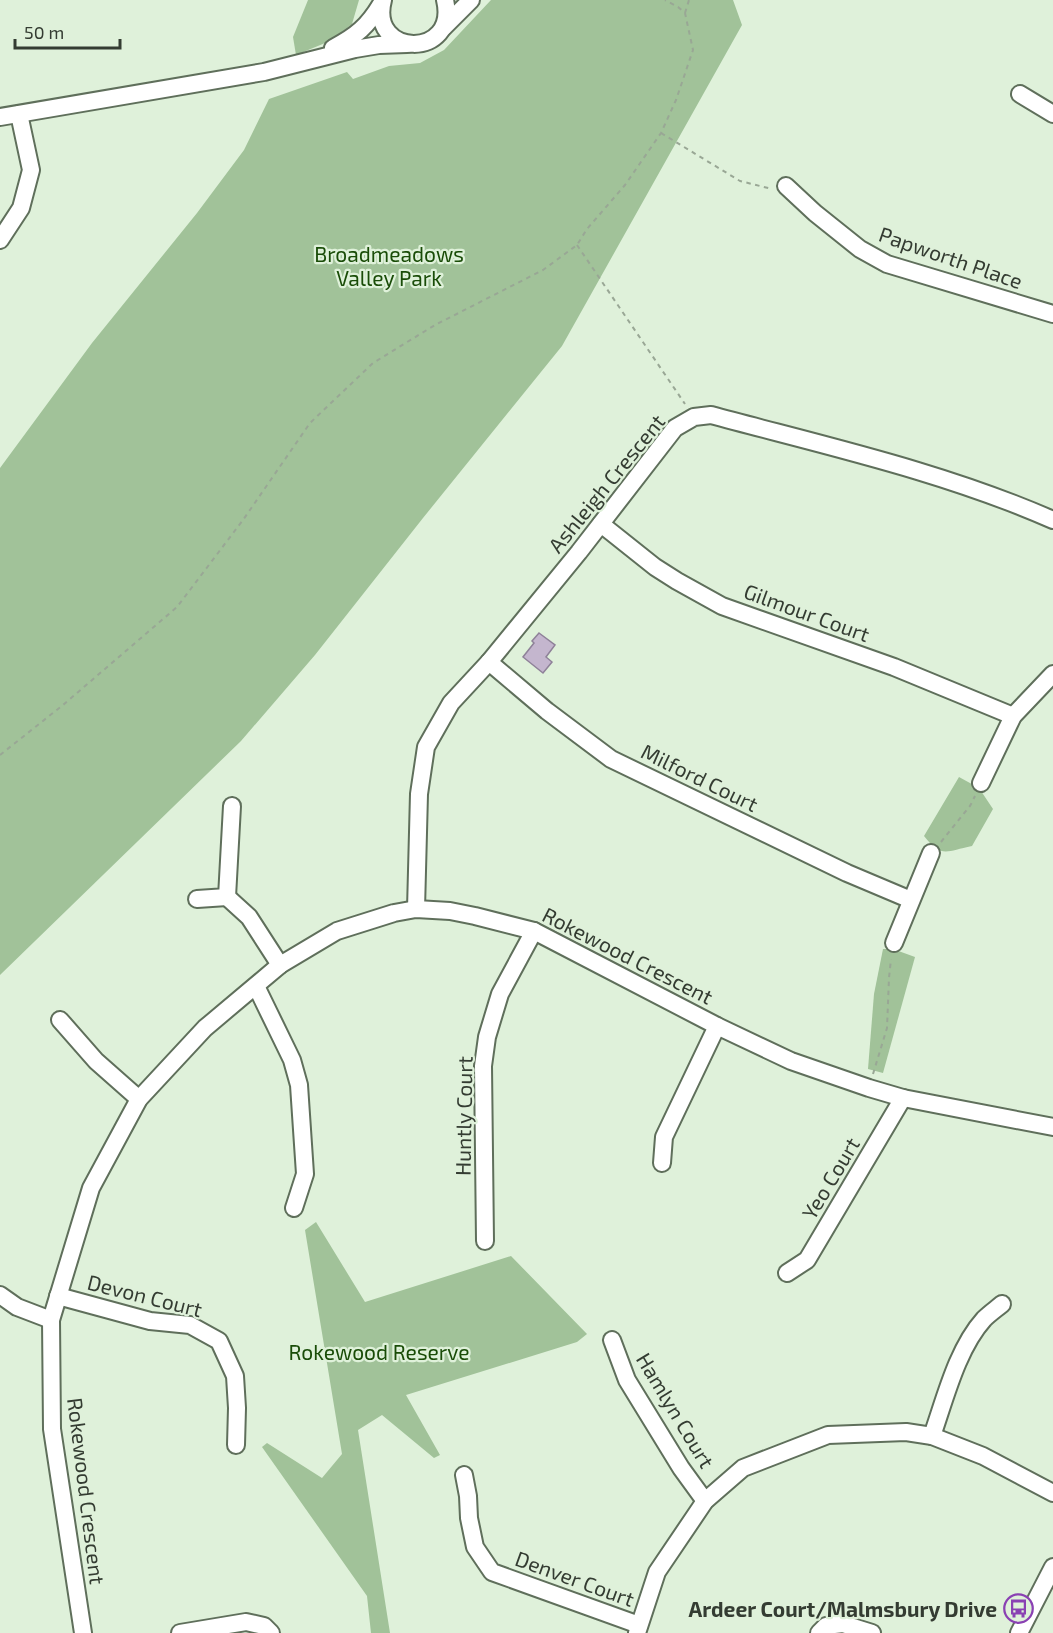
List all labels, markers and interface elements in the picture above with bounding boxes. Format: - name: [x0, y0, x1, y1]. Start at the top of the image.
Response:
- scale bar: [15, 12, 120, 50]
- text: 50 m: [24, 21, 64, 43]
- street label: Papworth Place: [876, 221, 1026, 293]
- park label: Broadmeadows Valley Park: [314, 241, 464, 290]
- street label: Ashleigh Crescent: [543, 409, 669, 557]
- street label: Gilmour Court: [741, 578, 873, 646]
- street label: Milford Court: [638, 738, 762, 816]
- street label: Rokewood Crescent: [539, 901, 717, 1009]
- street label: Huntly Court: [449, 1056, 477, 1176]
- street label: Yeo Court: [796, 1133, 864, 1223]
- street label: Devon Court: [85, 1269, 205, 1321]
- park label: Rokewood Reserve: [288, 1339, 470, 1364]
- street label: Hamlyn Court: [632, 1348, 720, 1472]
- street label: Rokewood Crescent: [63, 1396, 111, 1586]
- street label: Denver Court: [512, 1545, 638, 1611]
- bus stop icon: Ardeer Court/Malmsbury Drive: [1002, 1592, 1034, 1624]
- place label: Ardeer Court/Malmsbury Drive: [689, 1596, 997, 1622]

